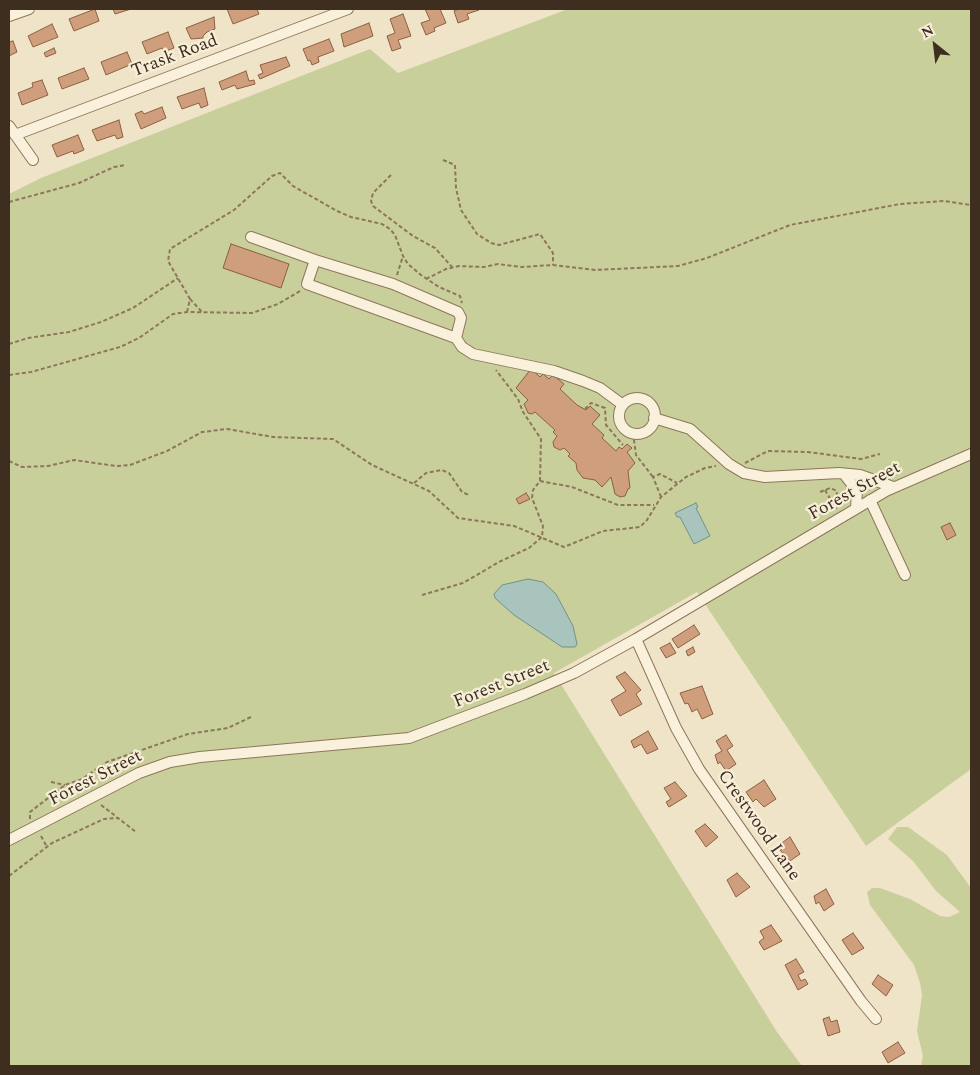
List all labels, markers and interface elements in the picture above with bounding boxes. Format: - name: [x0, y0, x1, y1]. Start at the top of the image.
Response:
- text: N: [917, 19, 938, 43]
- north arrow: [910, 20, 960, 70]
- street label: Trask Road: [129, 31, 221, 83]
- street label: Forest Street: [805, 458, 905, 526]
- street label: Forest Street: [451, 656, 553, 714]
- street label: Forest Street: [46, 746, 146, 812]
- street label: Crestwood Lane: [712, 767, 804, 885]

